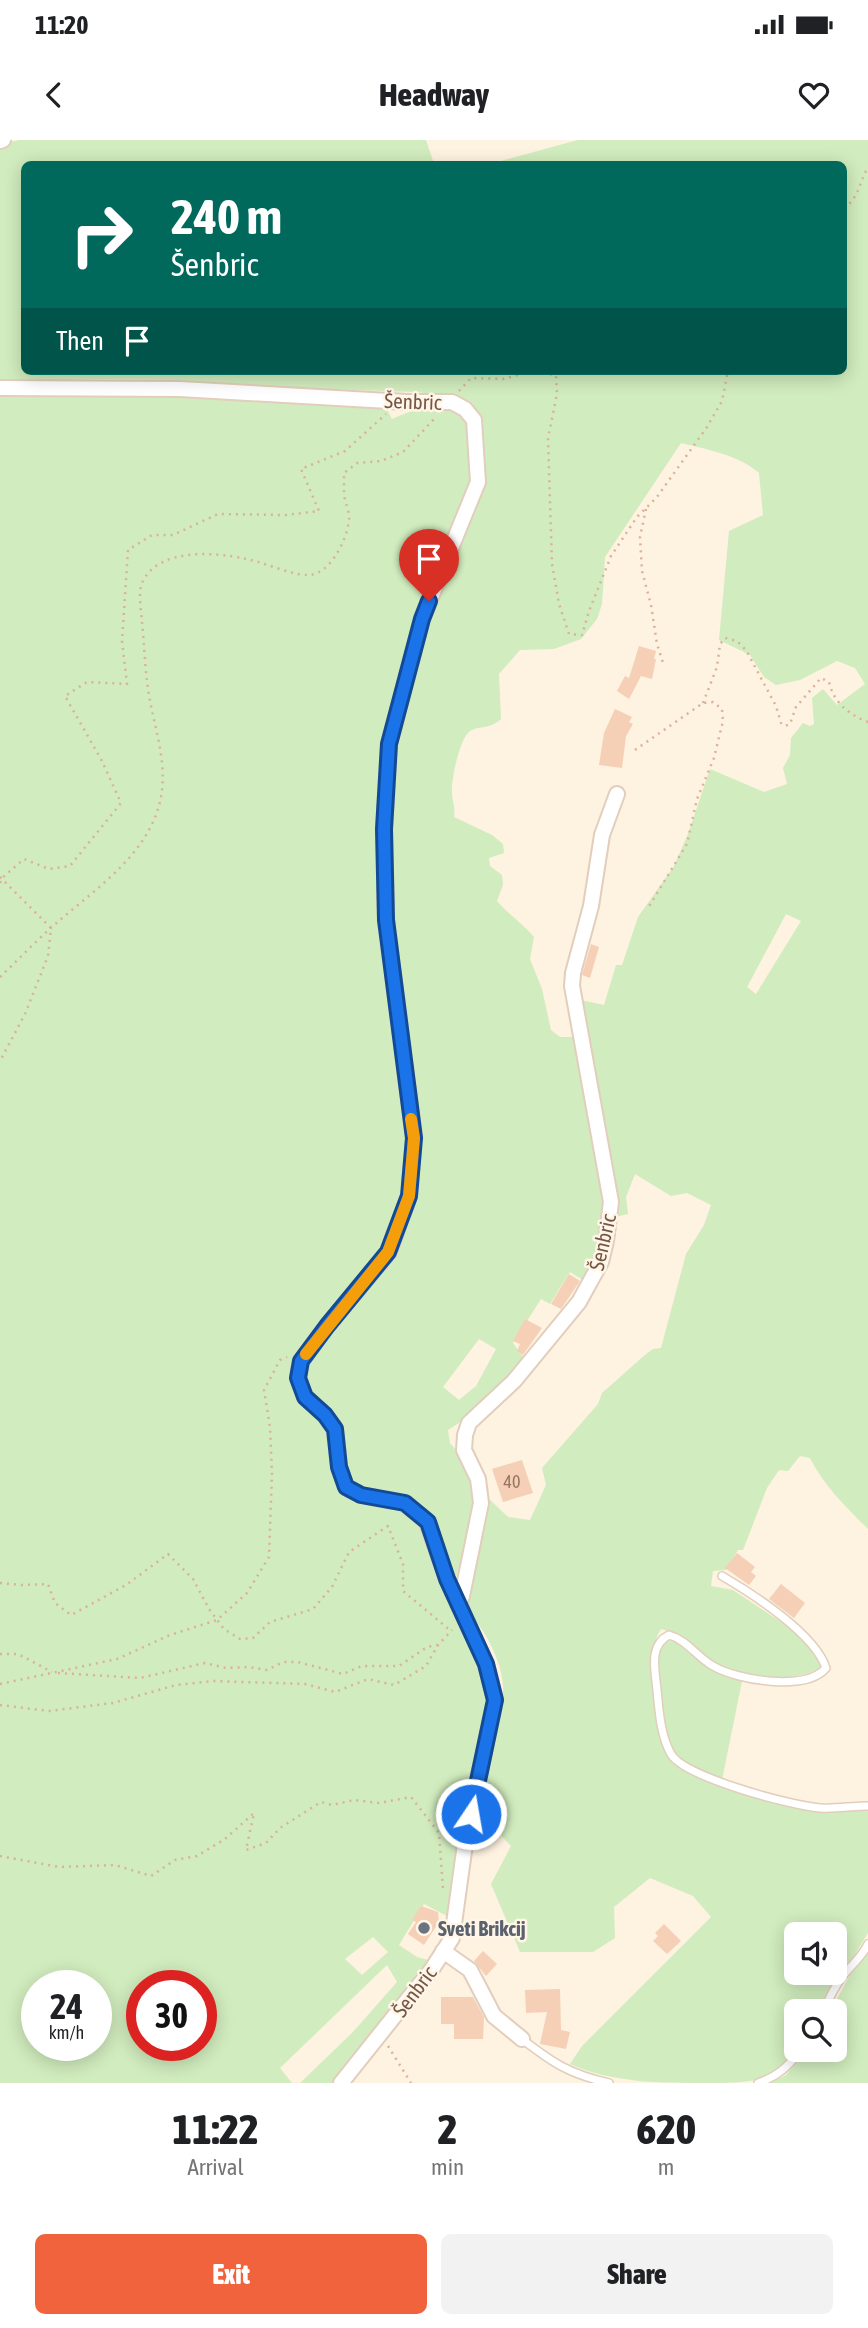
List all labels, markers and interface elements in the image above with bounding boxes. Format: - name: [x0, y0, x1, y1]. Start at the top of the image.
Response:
- text: 11:20: [35, 10, 89, 40]
- icon: back: [35, 76, 73, 114]
- text: Headway: [379, 76, 489, 113]
- icon: heart: [795, 76, 833, 114]
- text: 240 m: [171, 188, 282, 244]
- icon: right: [56, 189, 147, 280]
- text: Šenbric: [171, 246, 258, 283]
- icon: arrive: [118, 322, 156, 360]
- text: Then: [56, 326, 104, 356]
- street label: Šenbric: [384, 388, 442, 414]
- pin: [399, 529, 459, 601]
- icon: arrive: [410, 540, 448, 578]
- street label: Šenbric: [584, 1211, 620, 1273]
- house number: 40: [504, 1471, 520, 1492]
- position arrow: [434, 1777, 508, 1851]
- place label: Sveti Brikcij: [438, 1916, 526, 1940]
- marker: Sveti Brikcij: [416, 1920, 432, 1936]
- map controls: [784, 1922, 847, 2062]
- button: sound: [784, 1922, 847, 1985]
- street label: Šenbric: [387, 1961, 441, 2021]
- speed limit sign: 30: [126, 1970, 217, 2061]
- text: 24: [50, 1986, 83, 2026]
- button: search: [784, 1999, 847, 2062]
- text: km/h: [49, 2022, 84, 2043]
- text: 11:22: [172, 2105, 259, 2153]
- text: 2: [438, 2105, 457, 2153]
- text: 620: [636, 2105, 696, 2153]
- text: Arrival: [187, 2154, 244, 2180]
- text: min: [431, 2154, 464, 2180]
- text: m: [658, 2154, 674, 2180]
- button: Exit: [35, 2234, 427, 2314]
- button: Share: [441, 2234, 833, 2314]

